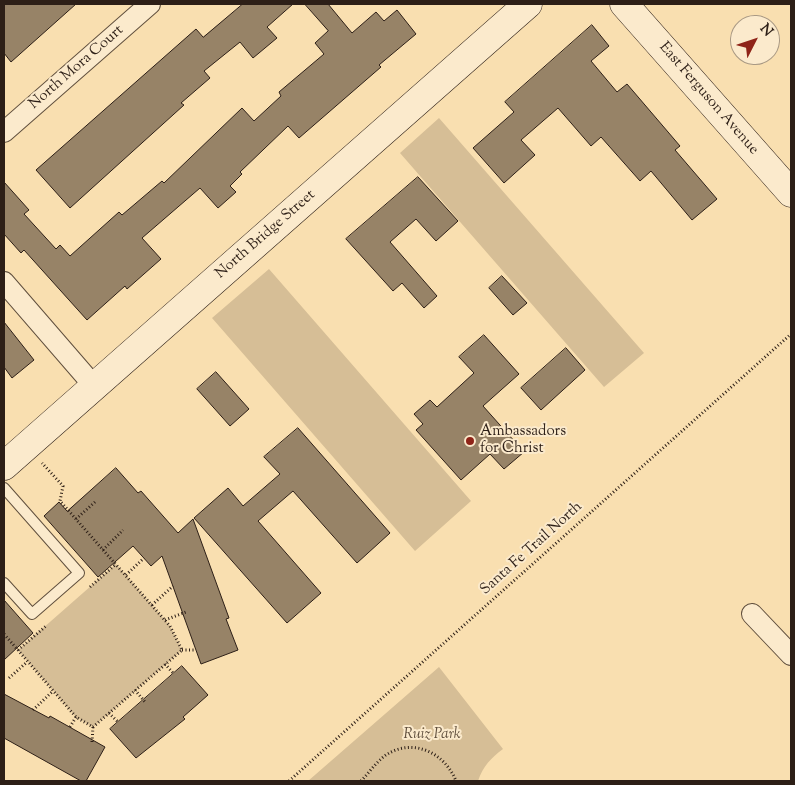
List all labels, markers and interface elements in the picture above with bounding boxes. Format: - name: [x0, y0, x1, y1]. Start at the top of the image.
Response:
- north arrow: [730, 15, 780, 65]
- text: N: [754, 20, 777, 42]
- street label: North Mora Court: [26, 22, 128, 114]
- street label: East Ferguson Avenue: [654, 39, 762, 159]
- street label: North Bridge Street: [212, 187, 320, 283]
- place label: Ambassadors for Christ: [480, 423, 566, 458]
- marker: Ambassadors for Christ: [464, 435, 476, 447]
- street label: Santa Fe Trail North: [477, 498, 587, 600]
- park label: Ruiz Park: [404, 726, 460, 744]

